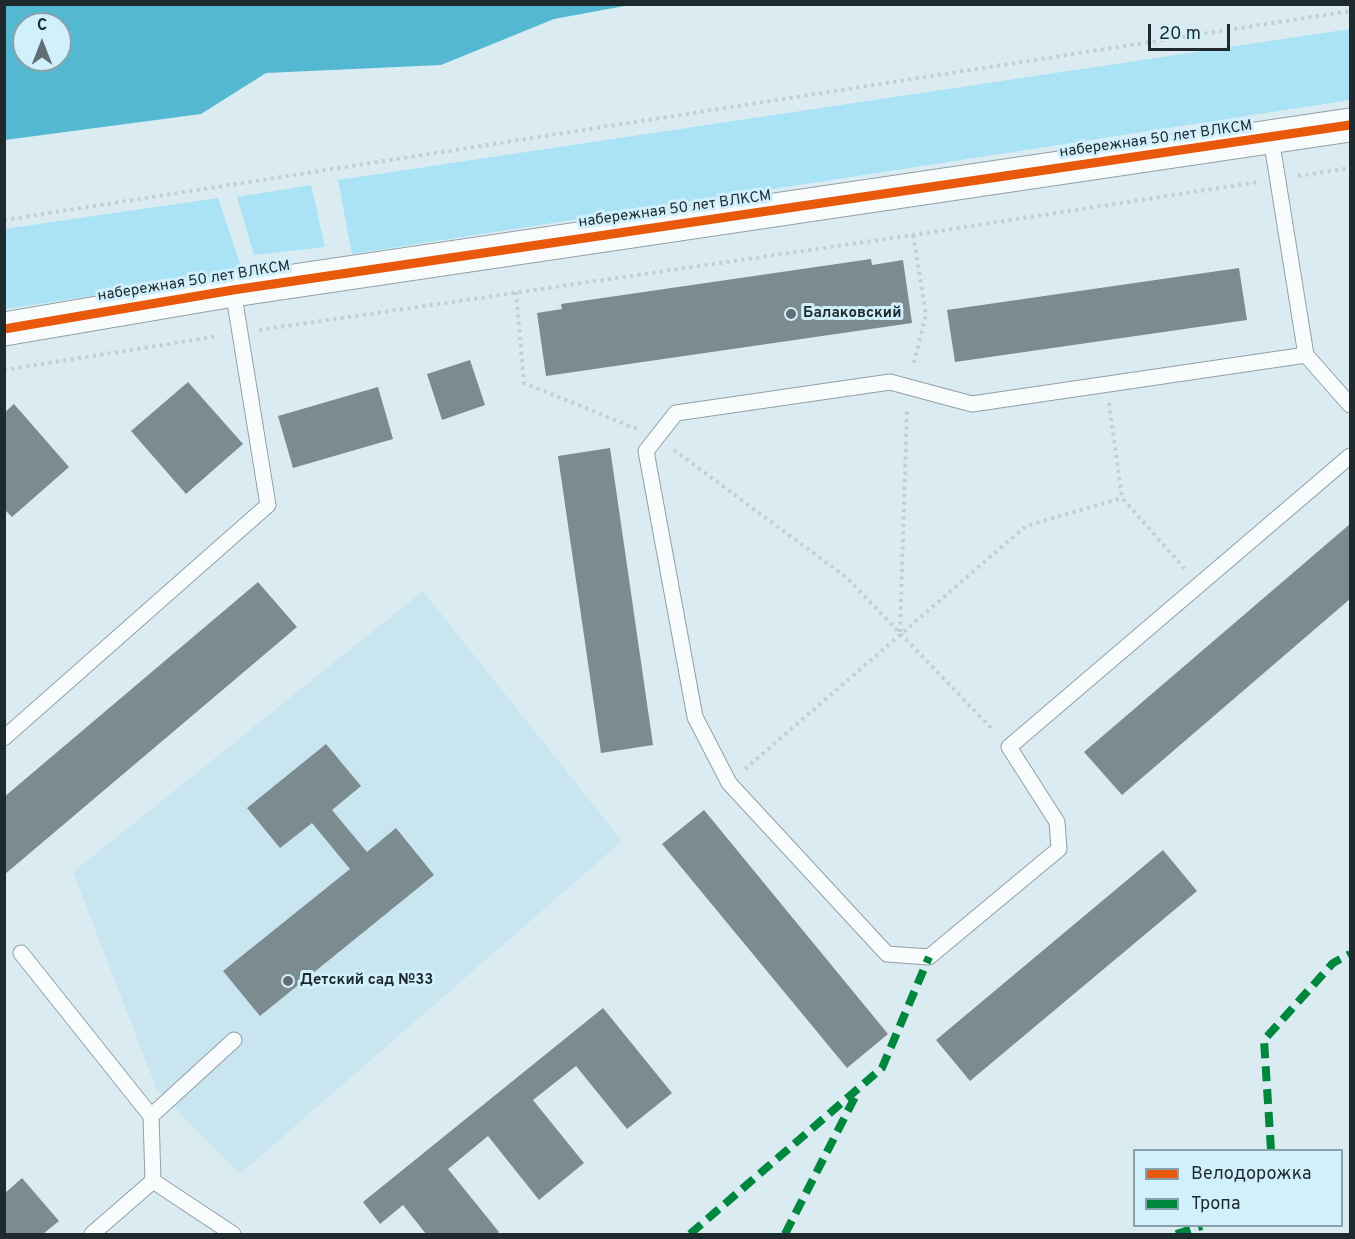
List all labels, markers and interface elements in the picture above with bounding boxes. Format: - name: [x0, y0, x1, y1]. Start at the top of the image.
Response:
- north arrow: [12, 12, 72, 72]
- scale bar: [1151, 12, 1234, 50]
- text: С: [37, 16, 47, 36]
- text: 20 m: [1159, 23, 1201, 46]
- street label: набережная 50 лет ВЛКСМ: [1058, 118, 1254, 162]
- street label: набережная 50 лет ВЛКСМ: [577, 188, 773, 232]
- street label: набережная 50 лет ВЛКСМ: [96, 258, 292, 306]
- place label: Балаковский: [803, 305, 901, 323]
- marker: Балаковский: [784, 307, 798, 321]
- place label: Детский сад №33: [300, 972, 433, 990]
- marker: Детский сад №33: [281, 974, 295, 988]
- legend: [1133, 1149, 1343, 1227]
- text: Велодорожка: [1191, 1163, 1311, 1186]
- text: Тропа: [1191, 1193, 1240, 1216]

